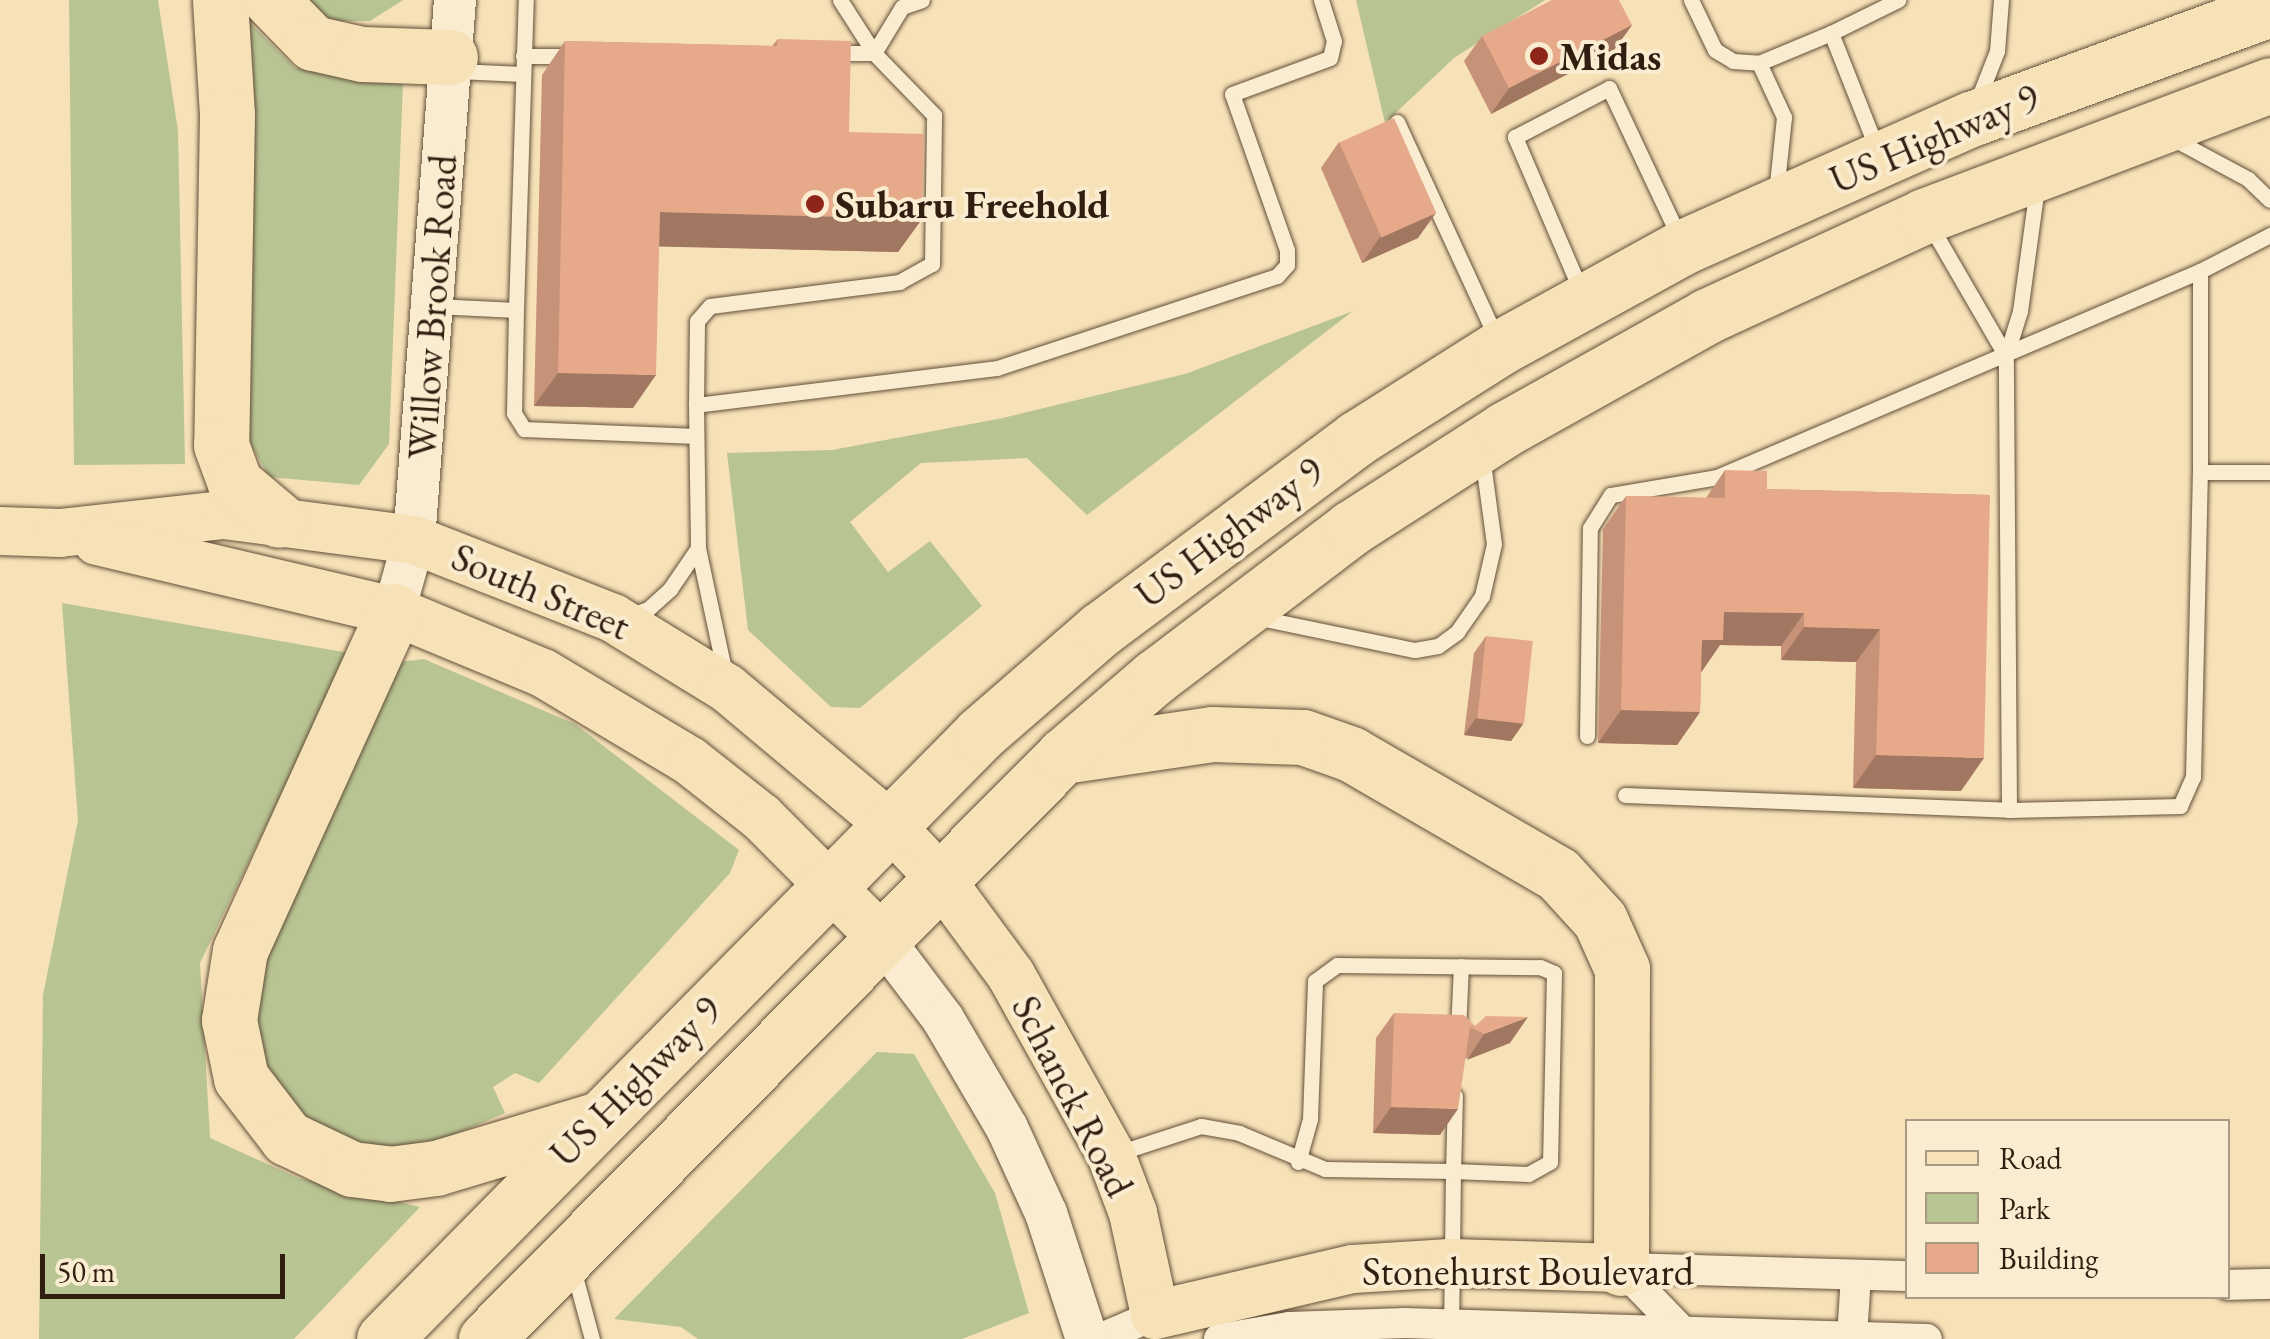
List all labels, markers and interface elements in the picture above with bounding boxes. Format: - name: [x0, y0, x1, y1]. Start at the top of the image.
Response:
- place label: Midas: [1559, 32, 1662, 80]
- marker: Midas: [1528, 45, 1550, 67]
- street label: US Highway 9: [1822, 72, 2046, 204]
- street label: Willow Brook Road: [397, 153, 467, 461]
- place label: Subaru Freehold: [835, 180, 1109, 228]
- marker: Subaru Freehold: [804, 193, 826, 215]
- street label: US Highway 9: [1126, 446, 1332, 618]
- street label: South Street: [445, 532, 637, 650]
- street label: US Highway 9: [539, 985, 731, 1177]
- street label: Schanck Road: [1002, 987, 1144, 1205]
- legend: [1905, 1119, 2230, 1299]
- text: Road: [1999, 1139, 2062, 1178]
- text: Park: [1999, 1189, 2050, 1228]
- scale bar: [45, 1234, 290, 1296]
- text: Building: [1999, 1239, 2098, 1278]
- street label: Stonehurst Boulevard: [1362, 1247, 1694, 1295]
- text: 50 m: [57, 1252, 115, 1291]

